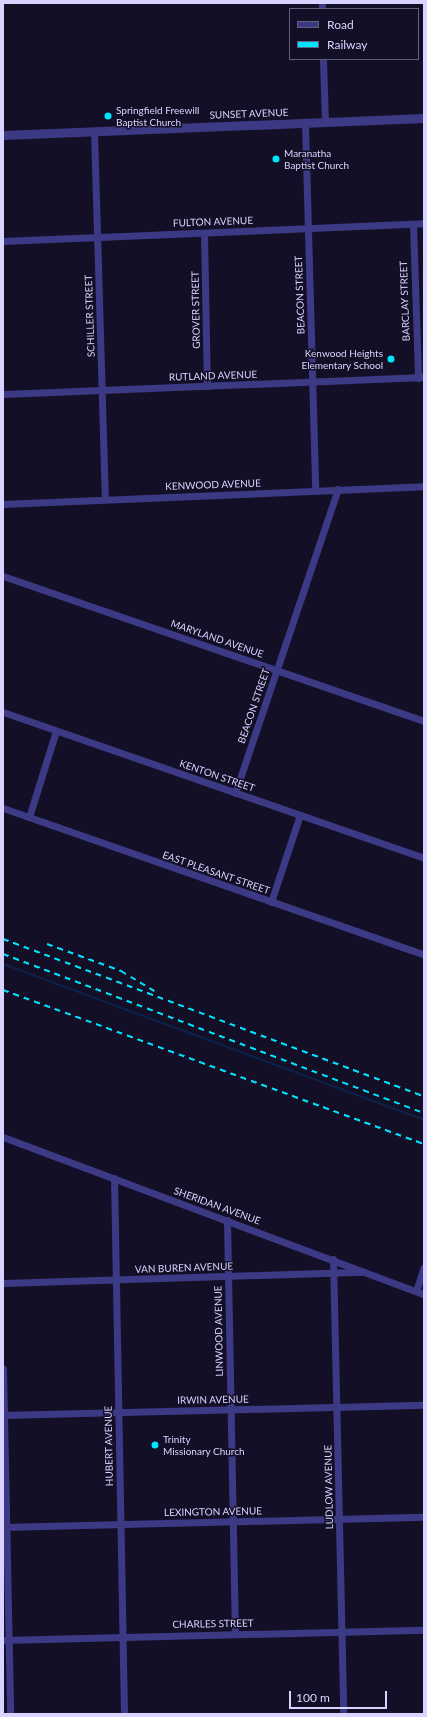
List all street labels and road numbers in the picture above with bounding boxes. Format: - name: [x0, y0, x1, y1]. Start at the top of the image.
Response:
- street label: SUNSET AVENUE: [209, 107, 289, 121]
- street label: FULTON AVENUE: [173, 215, 253, 229]
- street label: BEACON STREET: [293, 256, 307, 334]
- street label: BARCLAY STREET: [398, 260, 412, 342]
- street label: GROVER STREET: [189, 271, 203, 349]
- street label: SCHILLER STREET: [83, 275, 97, 357]
- street label: RUTLAND AVENUE: [168, 368, 258, 384]
- street label: KENWOOD AVENUE: [165, 477, 261, 493]
- street label: MARYLAND AVENUE: [169, 617, 265, 661]
- street label: BEACON STREET: [236, 667, 272, 745]
- street label: KENTON STREET: [178, 757, 256, 795]
- street label: EAST PLEASANT STREET: [160, 849, 272, 897]
- street label: SHERIDAN AVENUE: [172, 1185, 262, 1227]
- street label: VAN BUREN AVENUE: [134, 1260, 234, 1276]
- street label: LINWOOD AVENUE: [212, 1285, 226, 1377]
- street label: IRWIN AVENUE: [177, 1393, 249, 1407]
- street label: HUBERT AVENUE: [102, 1405, 116, 1487]
- street label: LUDLOW AVENUE: [322, 1444, 336, 1530]
- street label: LEXINGTON AVENUE: [164, 1505, 262, 1519]
- street label: CHARLES STREET: [172, 1617, 254, 1631]

